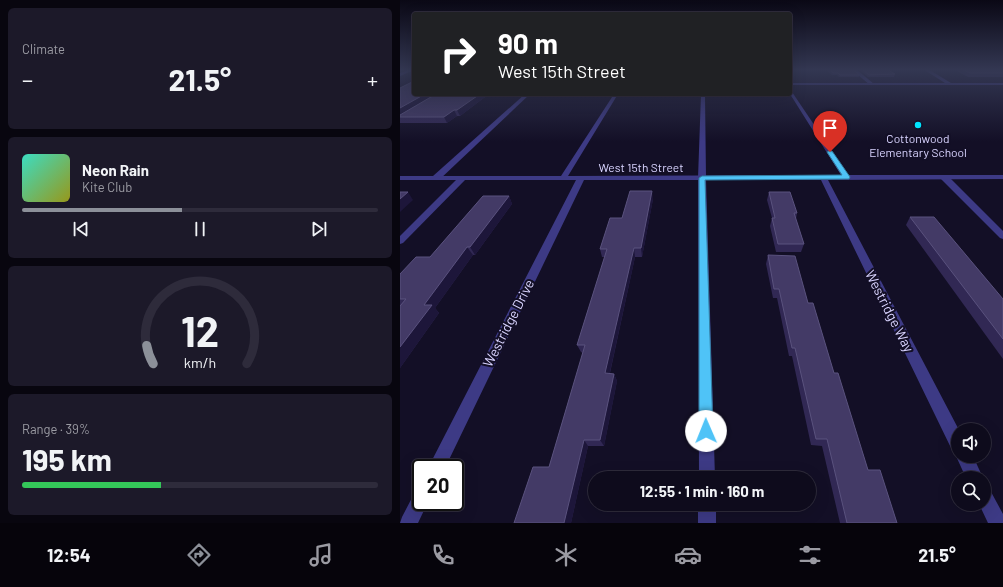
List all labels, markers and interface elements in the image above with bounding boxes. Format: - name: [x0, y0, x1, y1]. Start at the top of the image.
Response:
- text: 90 m: [498, 26, 558, 60]
- icon: right: [432, 28, 484, 80]
- text: Climate: [22, 41, 65, 57]
- text: West 15th Street: [498, 60, 626, 82]
- text: 21.5°: [169, 61, 231, 97]
- text: −: [22, 66, 33, 92]
- text: +: [367, 66, 378, 92]
- pin: [813, 111, 847, 152]
- icon: arrive: [819, 117, 841, 139]
- marker: Cottonwood Elementary School: [913, 120, 923, 130]
- place label: Cottonwood Elementary School: [869, 131, 967, 159]
- street label: West 15th Street: [598, 160, 684, 174]
- text: Neon Rain: [82, 161, 149, 179]
- text: Kite Club: [82, 179, 132, 195]
- icon: previous: [70, 218, 92, 240]
- icon: pause: [189, 218, 211, 240]
- icon: next: [308, 218, 330, 240]
- street label: Westridge Way: [862, 267, 918, 355]
- street label: Westridge Drive: [479, 276, 537, 370]
- text: 12: [181, 305, 219, 355]
- text: km/h: [184, 353, 216, 370]
- position arrow: [685, 410, 727, 452]
- text: Range · 39%: [22, 421, 90, 437]
- map controls: [951, 423, 991, 511]
- button: sound: [951, 423, 991, 463]
- text: 195 km: [22, 441, 112, 477]
- speed limit sign: 20: [412, 459, 464, 511]
- button: search: [951, 471, 991, 511]
- text: 12:55 · 1 min · 160 m: [640, 482, 764, 500]
- icon: directions: [185, 541, 213, 569]
- icon: music: [307, 541, 335, 569]
- icon: phone: [429, 541, 457, 569]
- icon: climate: [552, 541, 580, 569]
- icon: car: [674, 541, 702, 569]
- icon: filters: [796, 541, 824, 569]
- text: 12:54: [47, 544, 91, 566]
- text: 21.5°: [918, 544, 956, 566]

